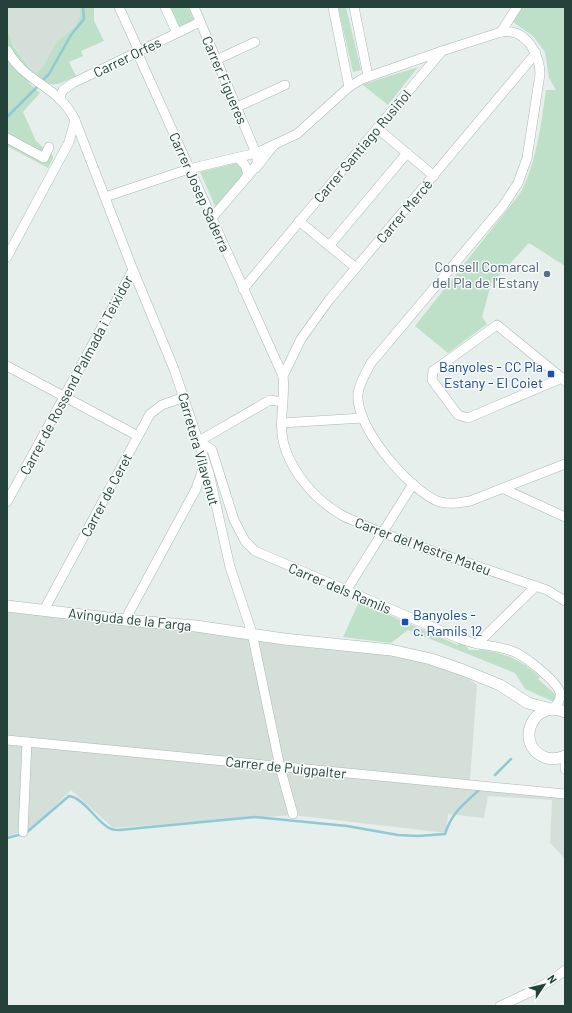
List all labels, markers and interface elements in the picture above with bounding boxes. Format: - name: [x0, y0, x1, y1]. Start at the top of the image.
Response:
- street label: Carrer Orfes: [90, 33, 164, 81]
- street label: Carrer Figueres: [199, 33, 251, 127]
- street label: Carrer Santiago Rusiñol: [310, 86, 414, 206]
- street label: Carrer Josep Saderra: [166, 130, 234, 254]
- street label: Carrer Mercè: [372, 176, 436, 246]
- place label: Consell Comarcal del Pla de l'Estany: [432, 258, 540, 291]
- marker: Consell Comarcal del Pla de l'Estany: [542, 269, 552, 279]
- street label: Carrer de Rossend Palmada i Teixidor: [16, 272, 136, 478]
- place label: Banyoles - CC Pla Estany - El Coiet: [439, 358, 543, 391]
- marker: Banyoles - CC Pla Estany - El Coiet: [546, 369, 556, 379]
- street label: Carretera Vilavenut: [175, 391, 223, 507]
- street label: Carrer de Ceret: [77, 450, 135, 540]
- street label: Carrer del Mestre Mateu: [353, 513, 493, 579]
- street label: Carrer dels Ramils: [286, 559, 394, 617]
- street label: Avinguda de la Farga: [68, 604, 192, 634]
- place label: Banyoles - c. Ramils 12: [413, 606, 483, 639]
- marker: Banyoles - c. Ramils 12: [400, 617, 410, 627]
- street label: Carrer de Puigpalter: [225, 752, 347, 782]
- north arrow: [524, 965, 564, 1005]
- text: N: [545, 972, 560, 986]

